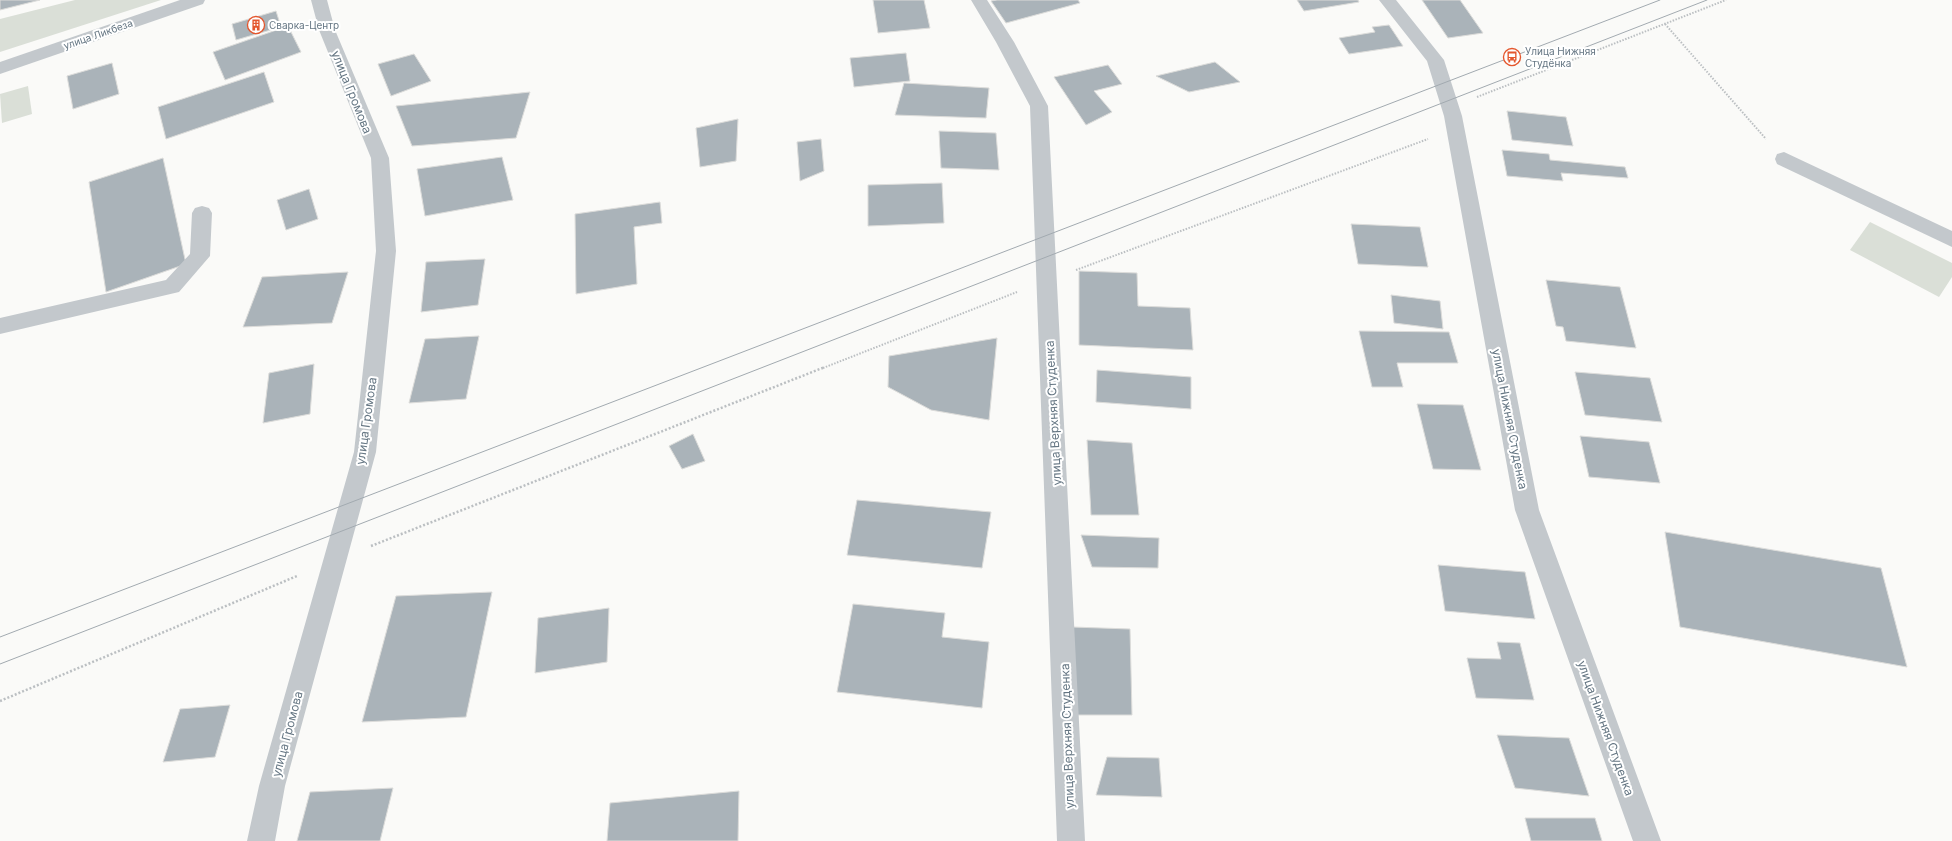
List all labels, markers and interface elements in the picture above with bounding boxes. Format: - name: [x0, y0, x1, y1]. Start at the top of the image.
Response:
- building icon: Сварка-Центр: [246, 15, 266, 35]
- street label: улица Ликбеза: [62, 17, 134, 51]
- place label: Сварка-Центр: [269, 19, 339, 31]
- place label: Улица Нижняя Студёнка: [1525, 45, 1596, 69]
- bus stop icon: Улица Нижняя Студёнка: [1502, 47, 1522, 67]
- street label: улица Громова: [329, 48, 375, 136]
- street label: улица Верхняя Студенка: [1042, 340, 1064, 486]
- street label: улица Нижняя Cтуденкa: [1489, 348, 1531, 490]
- street label: улица Громова: [352, 376, 380, 466]
- street label: улица Нижняя Cтуденкa: [1575, 658, 1637, 798]
- street label: улица Верхняя Студенка: [1057, 663, 1077, 809]
- street label: улица Громова: [268, 689, 306, 779]

